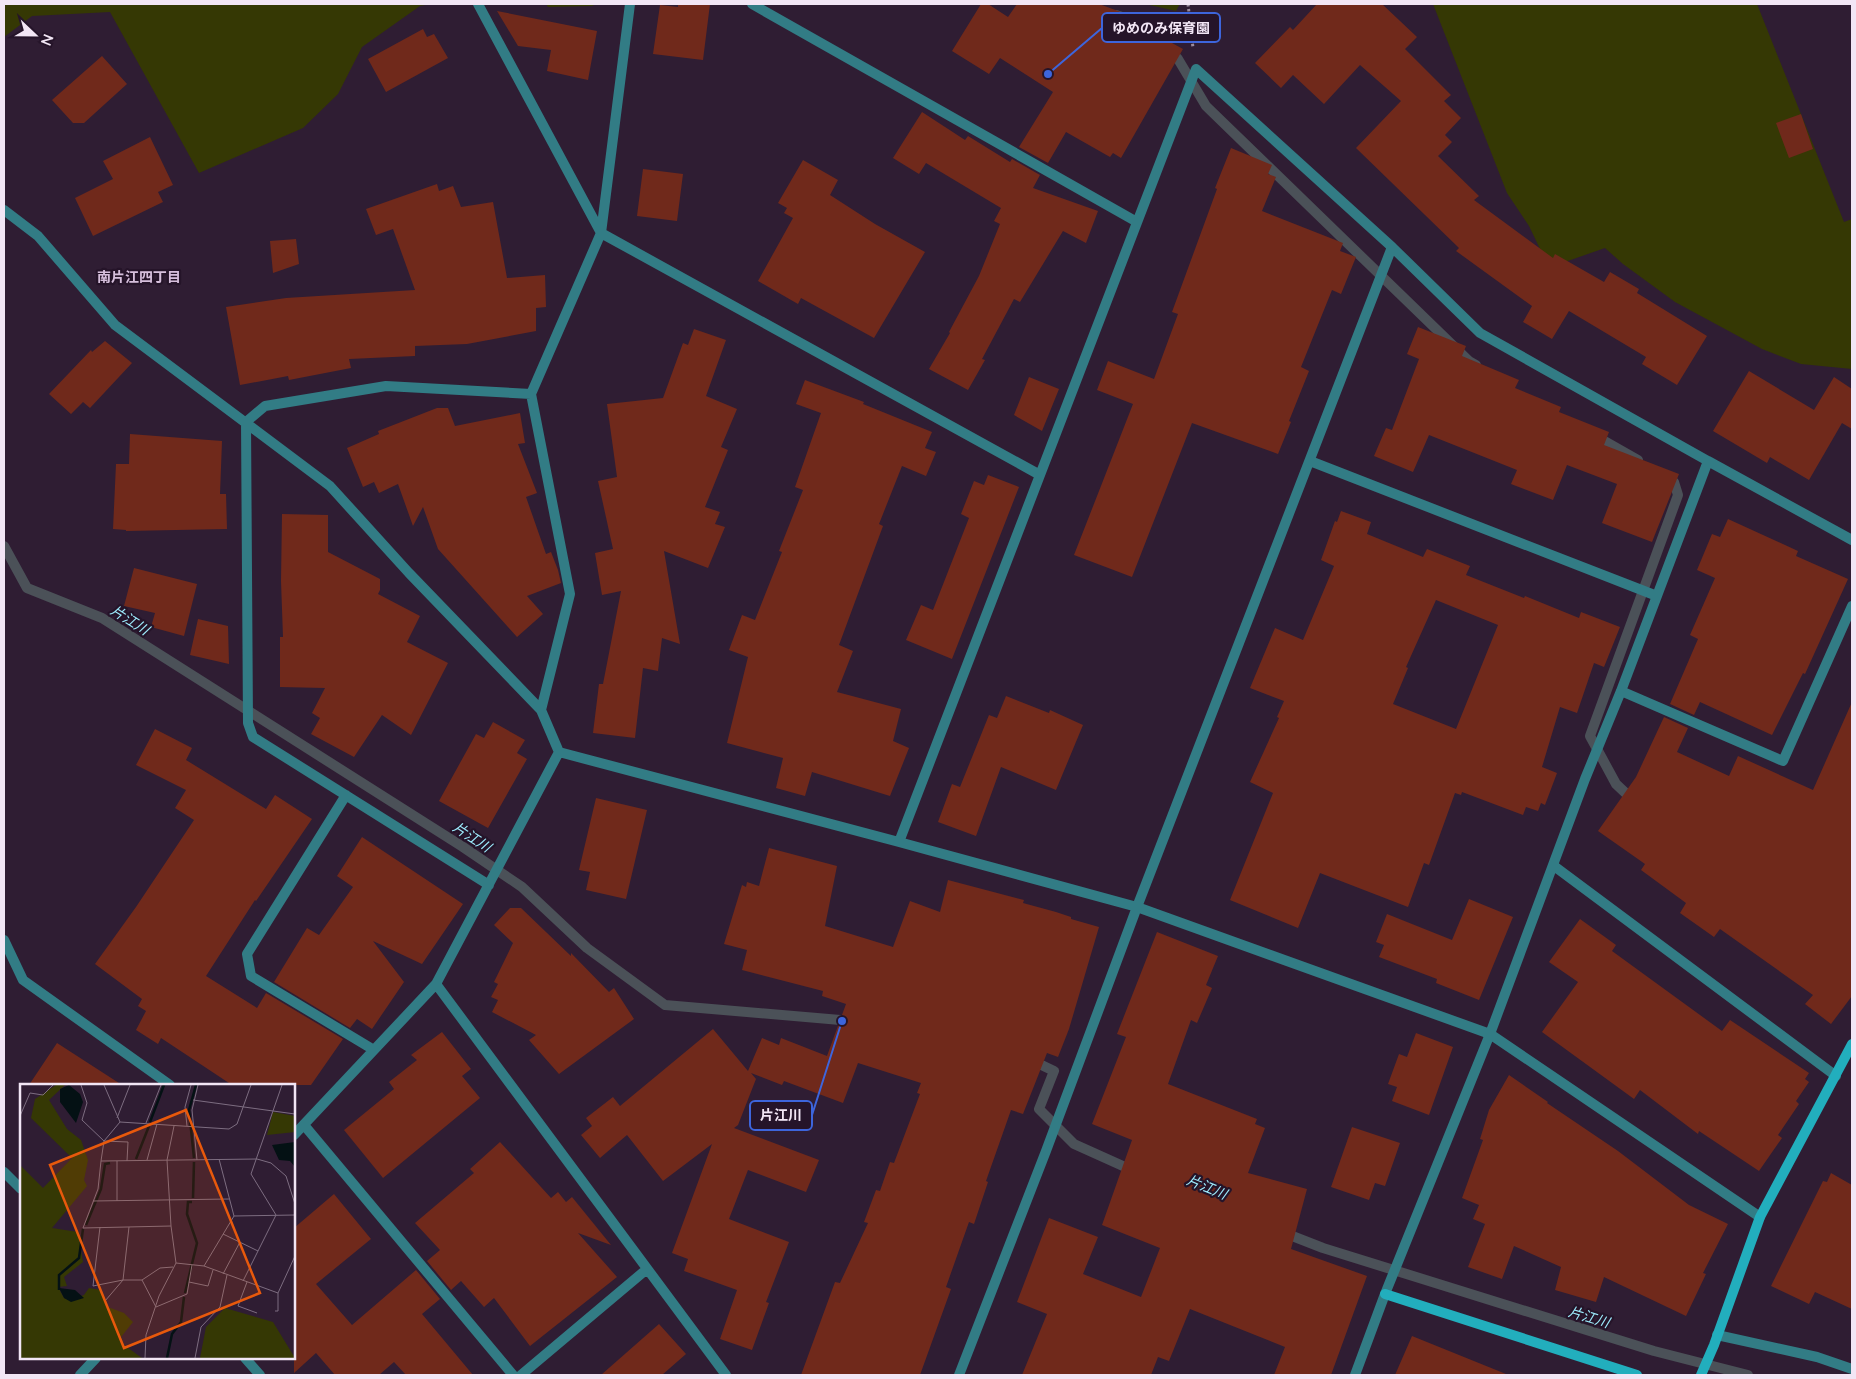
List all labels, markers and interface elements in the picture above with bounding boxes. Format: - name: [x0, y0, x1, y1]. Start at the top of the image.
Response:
- north arrow: [10, 10, 60, 60]
- callout: ゆめのみ保育園: [1102, 13, 1220, 42]
- text: ゆめのみ保育園: [1112, 19, 1210, 36]
- text: N: [38, 32, 57, 48]
- district label: 南片江四丁目: [97, 268, 181, 285]
- water label: 片江川: [108, 601, 154, 639]
- water label: 片江川: [450, 818, 496, 856]
- inset map: [20, 1084, 295, 1359]
- callout: 片江川: [750, 1101, 812, 1130]
- text: 片江川: [760, 1106, 802, 1123]
- water label: 片江川: [1185, 1171, 1232, 1203]
- water label: 片江川: [1567, 1302, 1614, 1331]

